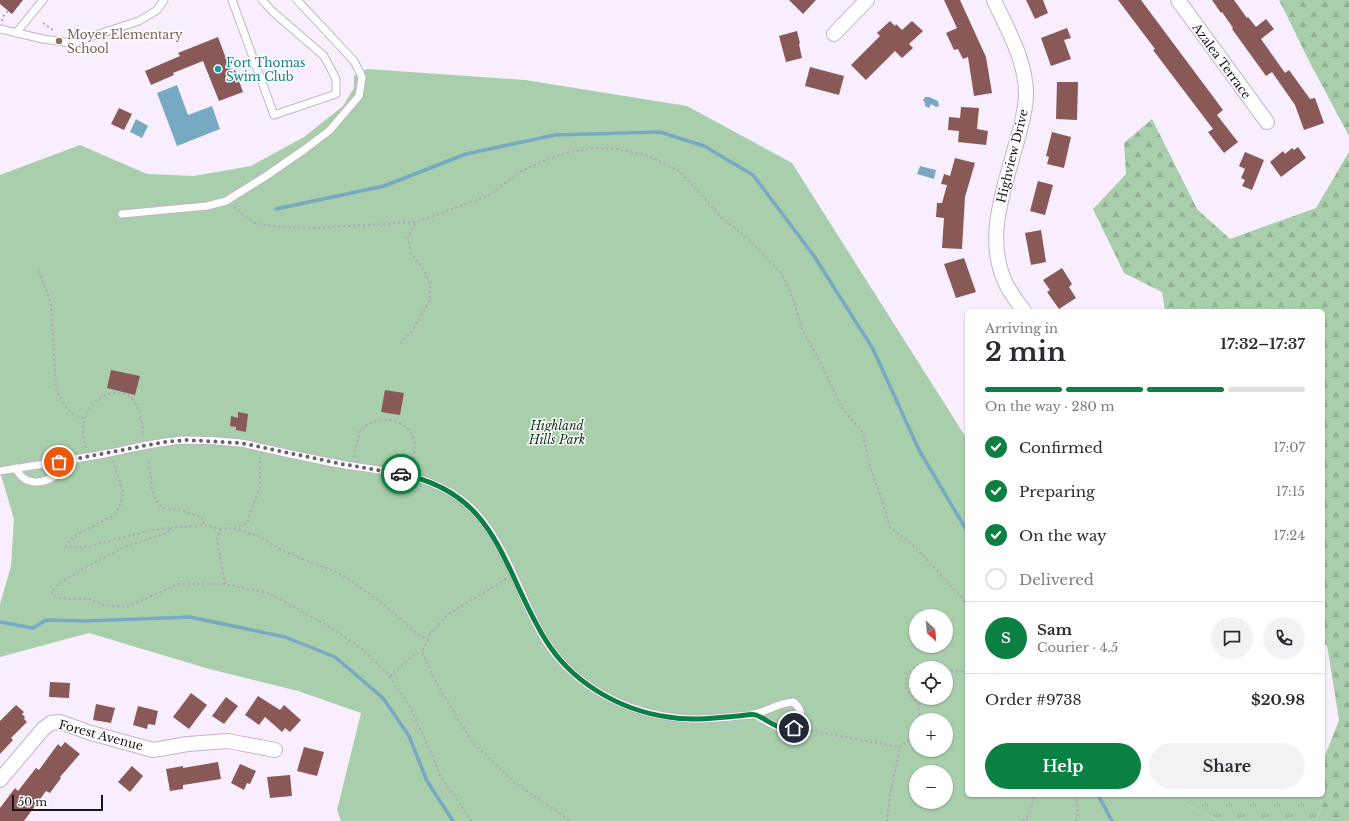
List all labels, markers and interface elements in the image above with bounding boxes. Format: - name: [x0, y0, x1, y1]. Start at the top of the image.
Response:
- street label: Azalea Terrace: [1189, 19, 1255, 101]
- place label: Moyer Elementary School: [67, 27, 183, 56]
- marker: Moyer Elementary School: [54, 36, 64, 46]
- place label: Fort Thomas Swim Club: [226, 55, 305, 84]
- marker: Fort Thomas Swim Club: [213, 64, 223, 74]
- street label: Highview Drive: [993, 107, 1031, 204]
- text: Arriving in: [985, 320, 1058, 337]
- text: 17:32–17:37: [1220, 334, 1305, 353]
- text: 2 min: [985, 336, 1066, 368]
- text: On the way · 280 m: [985, 398, 1114, 415]
- park label: Highland Hills Park: [528, 418, 585, 447]
- icon: check: [985, 436, 1007, 458]
- text: Confirmed: [1019, 438, 1103, 457]
- text: 17:07: [1273, 439, 1305, 456]
- pin: [42, 445, 76, 479]
- icon: bag: [48, 451, 70, 473]
- courier: [381, 454, 421, 494]
- icon: car: [390, 463, 412, 485]
- icon: check: [985, 480, 1007, 502]
- text: Preparing: [1019, 482, 1095, 501]
- text: 17:15: [1276, 483, 1305, 500]
- icon: check: [985, 524, 1007, 546]
- text: On the way: [1019, 526, 1107, 545]
- text: 17:24: [1273, 527, 1305, 544]
- text: Delivered: [1019, 570, 1094, 589]
- north arrow: [909, 609, 953, 653]
- map controls: [909, 609, 953, 809]
- button: chat: [1211, 617, 1253, 659]
- button: phone: [1263, 617, 1305, 659]
- text: Sam: [1037, 620, 1072, 639]
- text: S: [1001, 628, 1011, 647]
- text: Courier · 4.5: [1037, 639, 1118, 656]
- button: locate: [909, 661, 953, 705]
- text: Order #9738: [985, 690, 1081, 709]
- text: $20.98: [1251, 690, 1305, 709]
- pin: [777, 711, 811, 745]
- button: +: [909, 713, 953, 757]
- street label: Forest Avenue: [57, 717, 145, 753]
- icon: home: [783, 717, 805, 739]
- button: Help: [985, 743, 1141, 789]
- button: Share: [1149, 743, 1305, 789]
- button: −: [909, 765, 953, 809]
- scale bar: [12, 793, 103, 812]
- text: 50 m: [18, 795, 47, 809]

